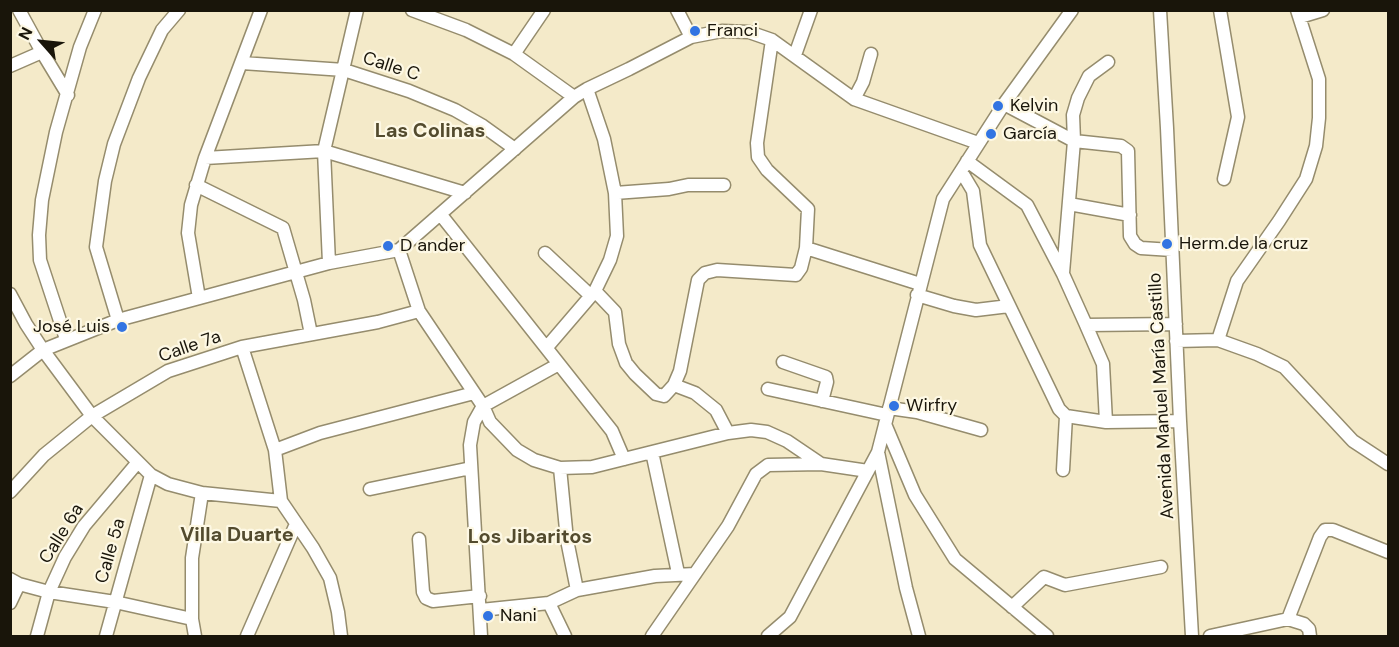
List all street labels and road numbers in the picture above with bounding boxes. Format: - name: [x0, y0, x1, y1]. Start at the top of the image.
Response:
- street label: Calle C: [360, 48, 422, 86]
- street label: Avenida Manuel María Castillo: [1145, 272, 1179, 520]
- street label: Calle 7a: [156, 326, 224, 368]
- street label: Calle 6a: [35, 500, 89, 568]
- street label: Calle 5a: [91, 516, 131, 586]

